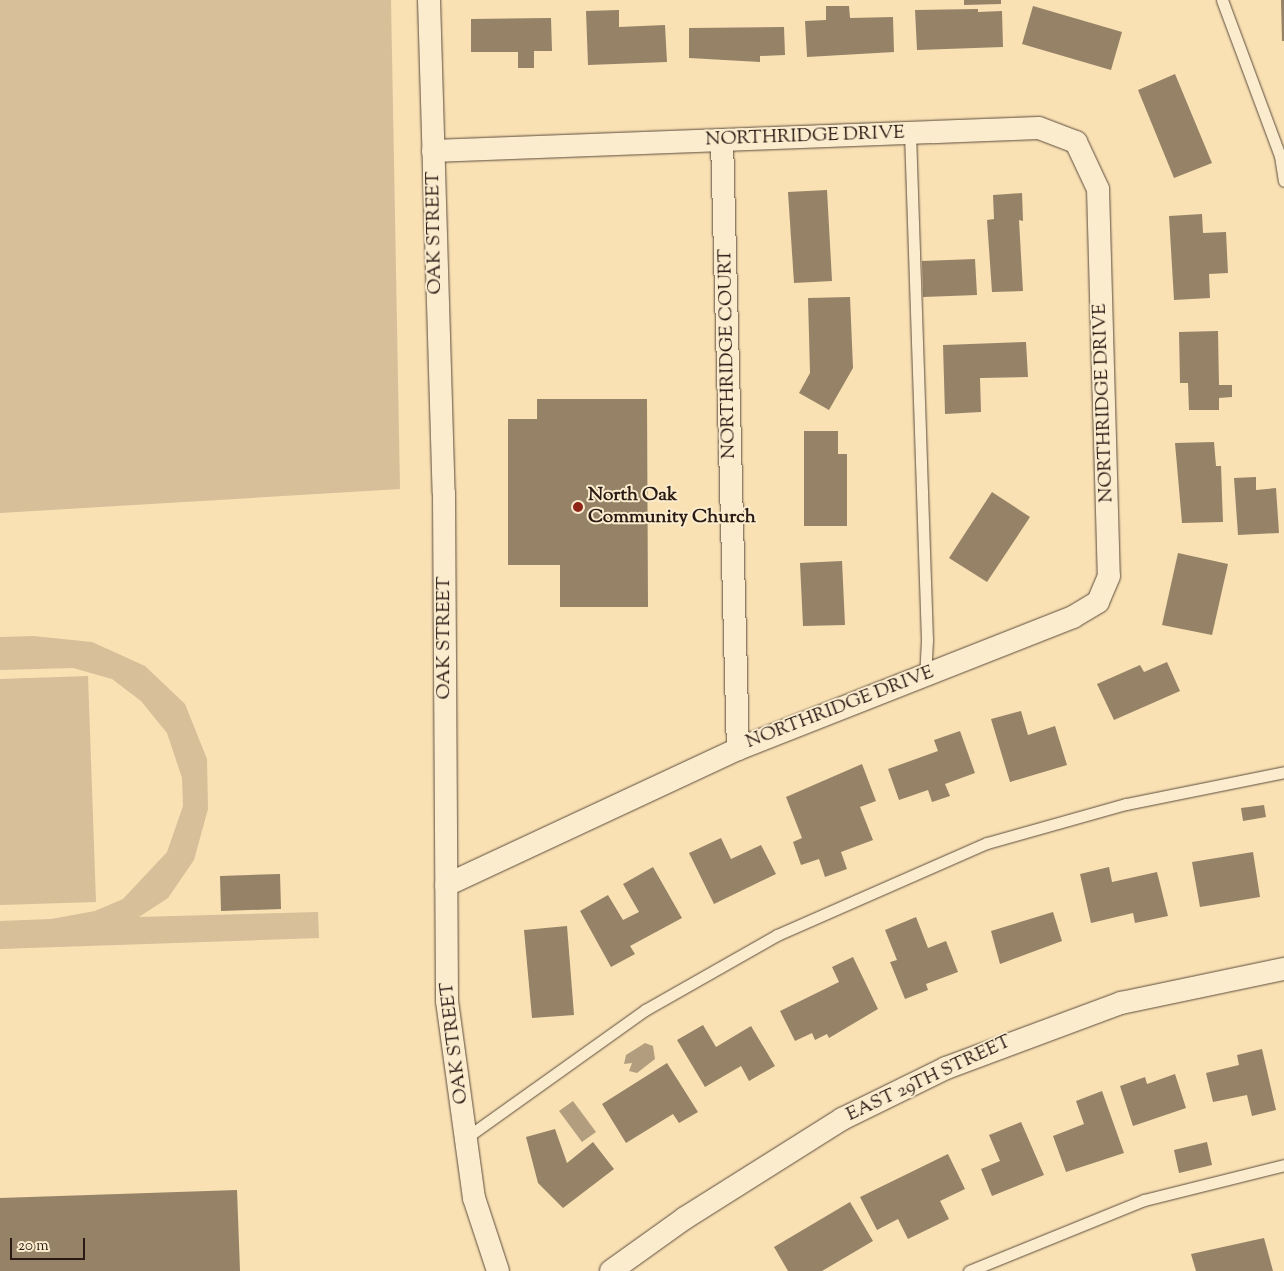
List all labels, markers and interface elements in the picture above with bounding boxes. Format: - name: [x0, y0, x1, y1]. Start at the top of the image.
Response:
- street label: NORTHRIDGE DRIVE: [705, 122, 905, 152]
- street label: OAK STREET: [423, 171, 447, 295]
- street label: NORTHRIDGE COURT: [715, 249, 741, 459]
- street label: NORTHRIDGE DRIVE: [1089, 303, 1119, 503]
- place label: North Oak Community Church: [588, 485, 756, 529]
- marker: North Oak Community Church: [572, 501, 584, 513]
- street label: OAK STREET: [434, 576, 456, 700]
- street label: NORTHRIDGE DRIVE: [743, 662, 937, 754]
- street label: OAK STREET: [436, 981, 474, 1105]
- street label: EAST 29TH STREET: [843, 1031, 1015, 1127]
- scale bar: [12, 1228, 88, 1260]
- text: 20 m: [18, 1236, 49, 1257]

